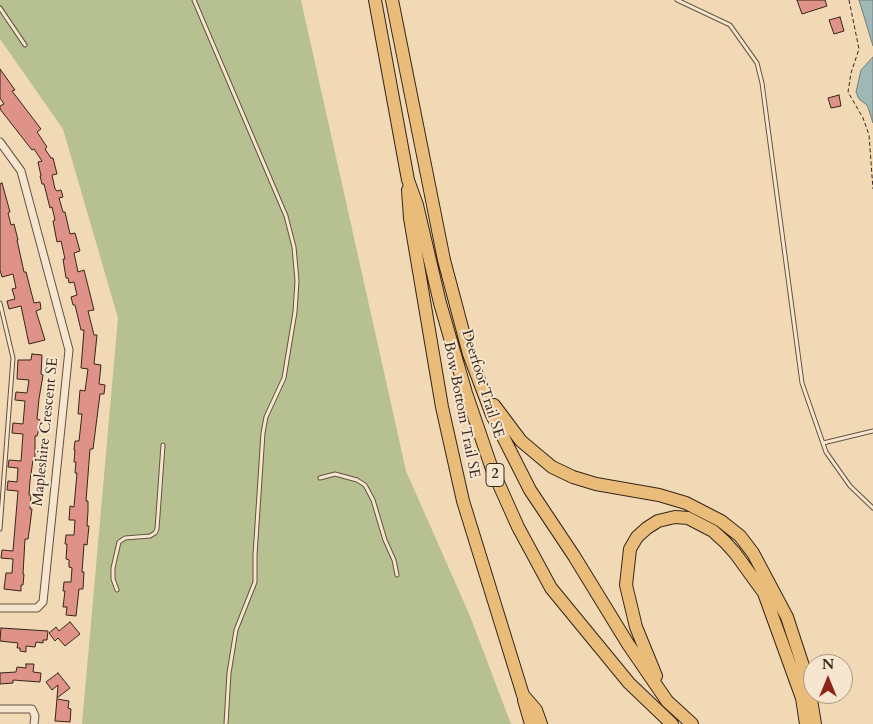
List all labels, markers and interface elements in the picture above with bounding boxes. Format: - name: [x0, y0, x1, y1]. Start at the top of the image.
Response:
- street label: Deerfoot Trail SE: [457, 328, 507, 440]
- street label: Bow Bottom Trail SE: [439, 340, 483, 480]
- street label: Mapleshire Crescent SE: [29, 357, 63, 507]
- road number: 2: [486, 464, 504, 486]
- north arrow: [803, 654, 853, 704]
- text: N: [822, 655, 834, 674]

